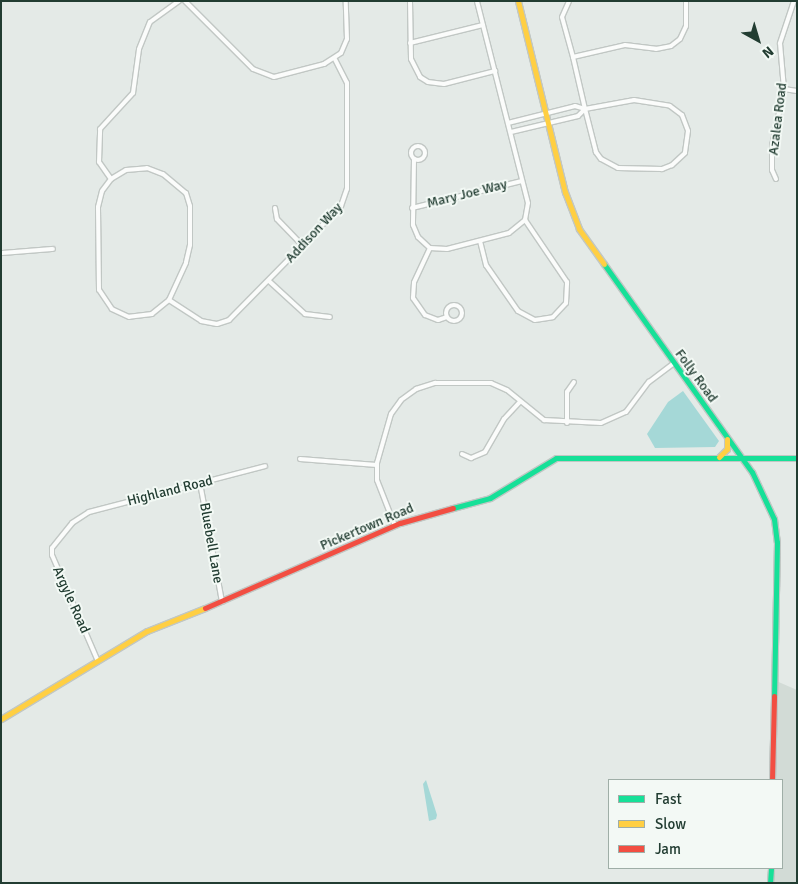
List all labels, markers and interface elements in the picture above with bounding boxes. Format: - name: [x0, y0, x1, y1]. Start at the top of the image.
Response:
- north arrow: [733, 15, 783, 65]
- text: N: [759, 42, 777, 62]
- street label: Azalea Road: [765, 82, 791, 156]
- street label: Mary Joe Way: [425, 176, 509, 212]
- street label: Addison Way: [282, 199, 346, 267]
- street label: Folly Road: [671, 346, 721, 406]
- street label: Highland Road: [125, 472, 215, 510]
- street label: Pickertown Road: [318, 500, 416, 554]
- street label: Bluebell Lane: [196, 501, 226, 585]
- street label: Argyle Road: [49, 564, 93, 636]
- legend: [608, 779, 783, 869]
- text: Fast: [655, 790, 682, 808]
- text: Slow: [655, 815, 686, 833]
- text: Jam: [655, 840, 681, 858]

